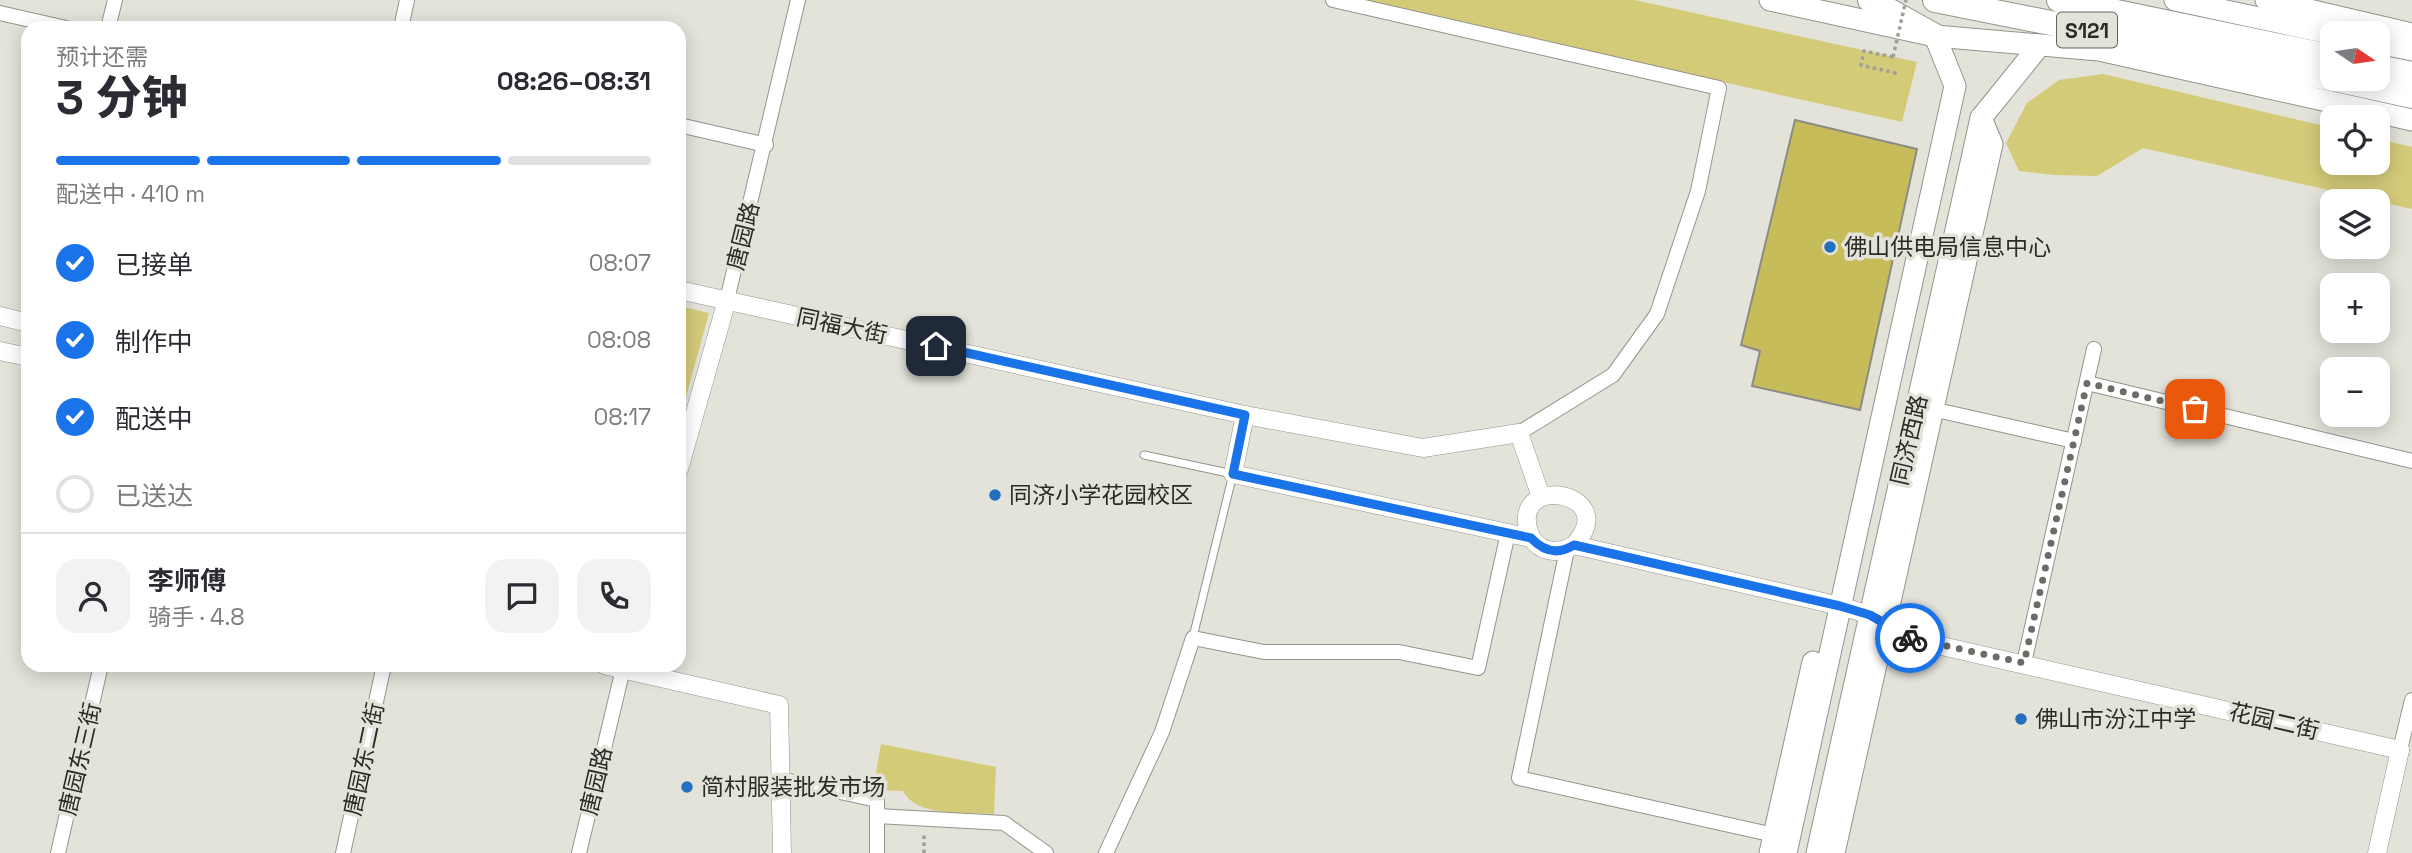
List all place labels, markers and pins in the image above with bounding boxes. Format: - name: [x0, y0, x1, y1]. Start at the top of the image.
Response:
- place label: 佛山供电局信息中心: [1844, 232, 2051, 262]
- marker: 佛山供电局信息中心: [1822, 239, 1838, 255]
- pin: [906, 316, 966, 376]
- pin: [2165, 379, 2225, 439]
- place label: 同济小学花园校区: [1009, 480, 1193, 510]
- marker: 同济小学花园校区: [987, 487, 1003, 503]
- place label: 佛山市汾江中学: [2035, 704, 2196, 734]
- marker: 佛山市汾江中学: [2013, 711, 2029, 727]
- place label: 简村服装批发市场: [701, 772, 885, 802]
- marker: 简村服装批发市场: [679, 779, 695, 795]

